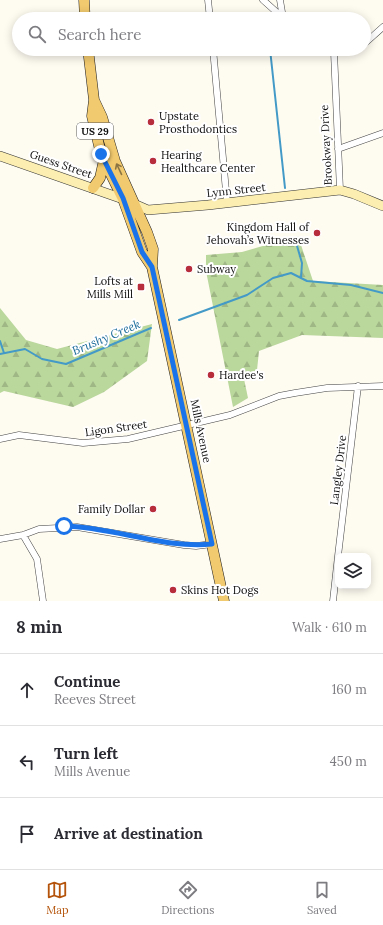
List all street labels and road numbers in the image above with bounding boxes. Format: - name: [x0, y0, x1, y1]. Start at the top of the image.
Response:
- street label: Brookway Drive: [317, 104, 335, 186]
- road number: US 29: [77, 123, 113, 139]
- street label: Guess Street: [28, 147, 95, 181]
- street label: Lynn Street: [206, 180, 267, 200]
- street label: Mills Avenue: [187, 398, 215, 464]
- street label: Ligon Street: [84, 417, 149, 439]
- street label: Langley Drive: [327, 434, 349, 506]

